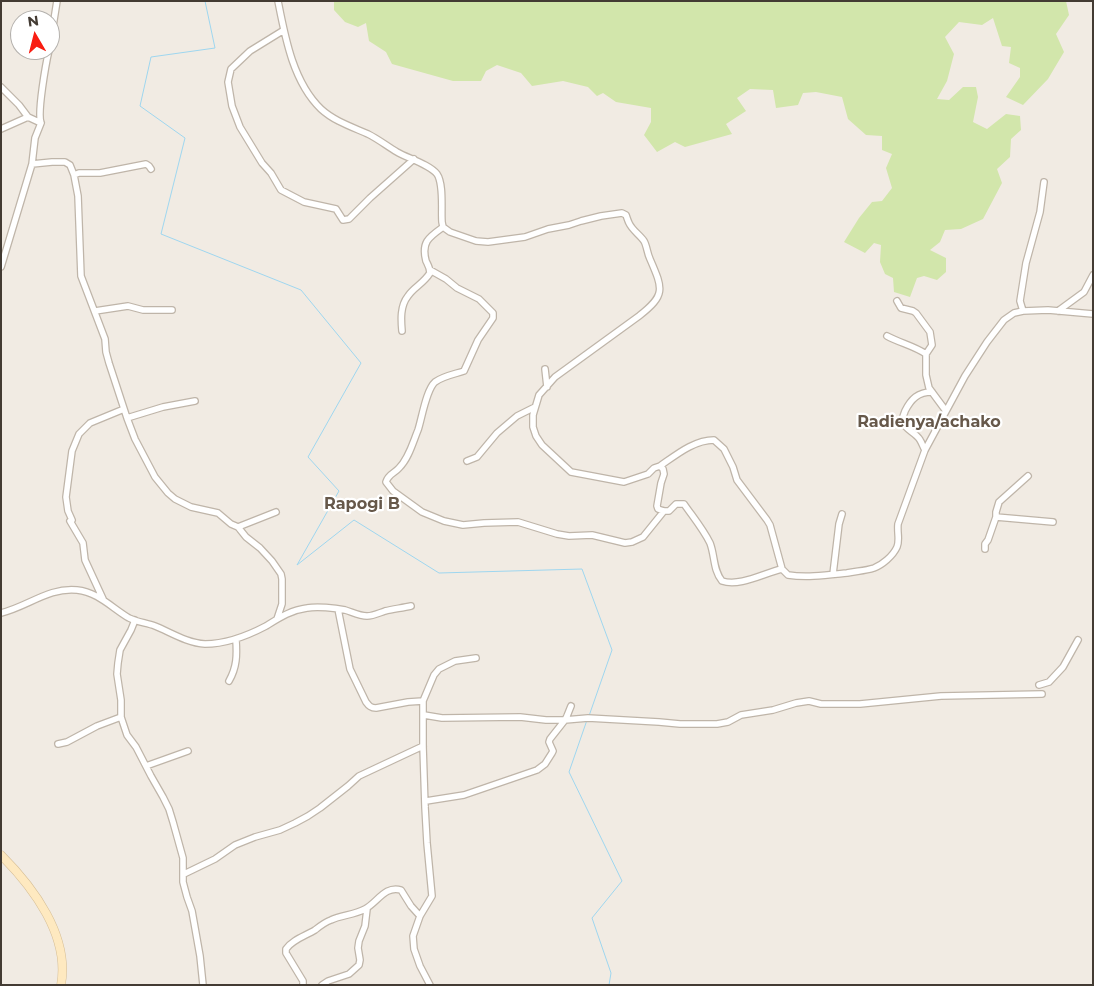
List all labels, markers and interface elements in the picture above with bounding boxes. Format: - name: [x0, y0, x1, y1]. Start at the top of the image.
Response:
- north arrow: [10, 10, 60, 60]
- text: N: [26, 11, 40, 31]
- district label: Radienya/achako: [857, 412, 1001, 432]
- district label: Rapogi B: [324, 494, 400, 514]

